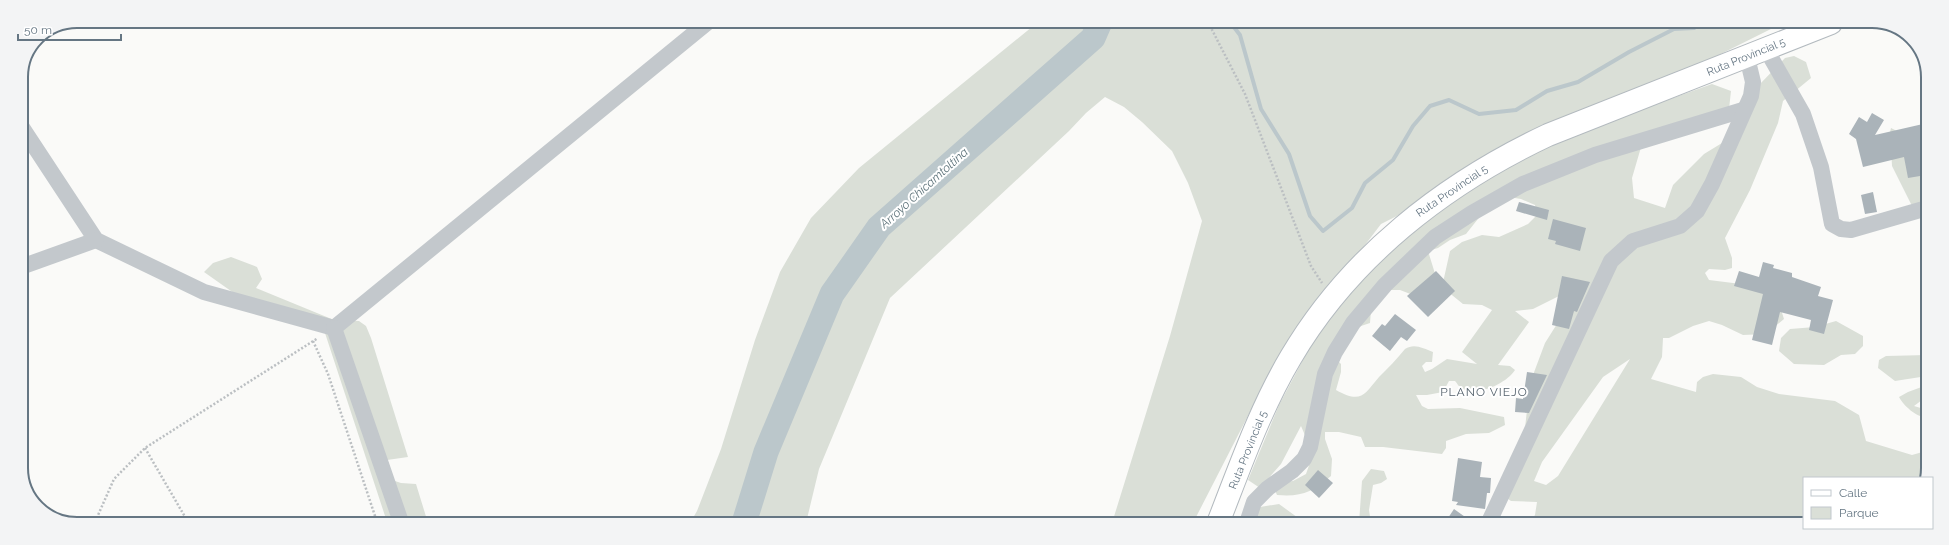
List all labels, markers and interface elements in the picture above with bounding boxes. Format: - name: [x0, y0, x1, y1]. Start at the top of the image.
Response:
- scale bar: [18, 16, 121, 42]
- text: 50 m: [24, 23, 52, 37]
- street label: Ruta Provincial 5: [1705, 35, 1787, 79]
- water label: Arroyo Chicamtoltina: [876, 145, 971, 232]
- street label: Ruta Provincial 5: [1414, 162, 1490, 220]
- district label: PLANO VIEJO: [1440, 385, 1528, 399]
- street label: Ruta Provincial 5: [1226, 409, 1270, 491]
- legend: [1803, 477, 1933, 529]
- text: Calle: [1839, 486, 1867, 500]
- text: Parque: [1839, 506, 1879, 520]

